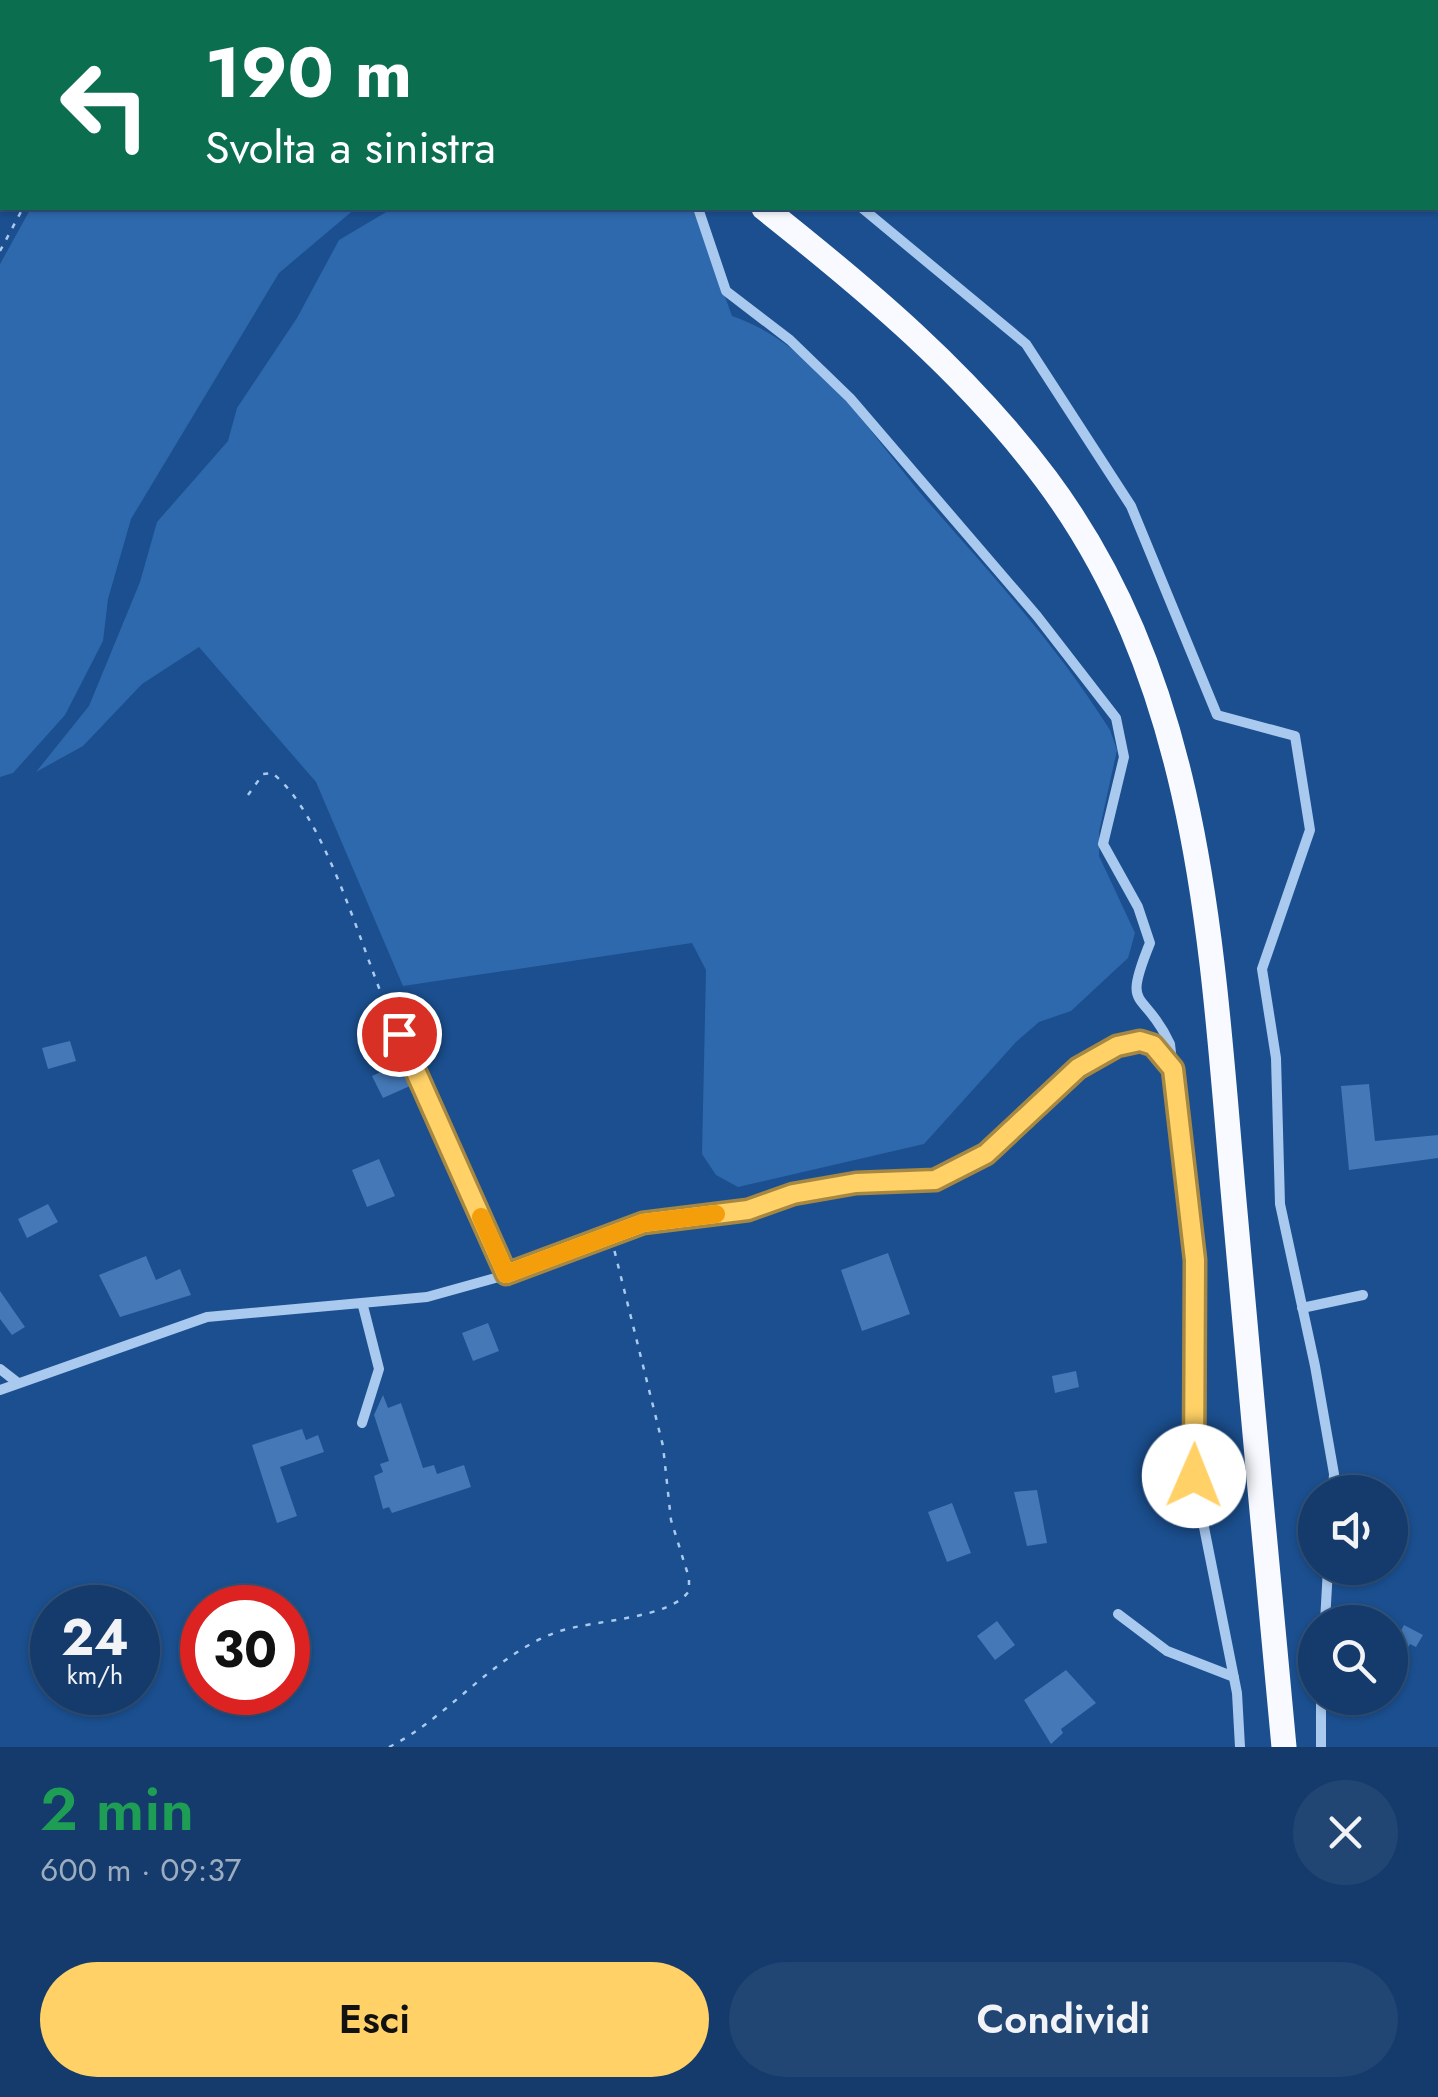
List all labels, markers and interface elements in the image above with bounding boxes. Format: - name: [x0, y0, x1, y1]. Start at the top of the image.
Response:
- text: 190 m: [205, 22, 412, 123]
- icon: left: [40, 40, 170, 170]
- text: Svolta a sinistra: [205, 115, 496, 180]
- pin: [357, 992, 442, 1077]
- icon: arrive: [372, 1007, 427, 1062]
- position arrow: [1142, 1424, 1246, 1528]
- map controls: [1298, 1475, 1408, 1715]
- button: sound: [1298, 1475, 1408, 1585]
- speed limit sign: 30: [180, 1585, 310, 1715]
- text: 24: [61, 1601, 129, 1674]
- button: search: [1298, 1605, 1408, 1715]
- text: km/h: [67, 1657, 123, 1693]
- text: 2 min: [40, 1766, 194, 1853]
- button: close: [1293, 1780, 1398, 1885]
- text: 600 m · 09:37: [40, 1847, 241, 1893]
- button: Esci: [40, 1962, 709, 2077]
- button: Condividi: [729, 1962, 1398, 2077]

